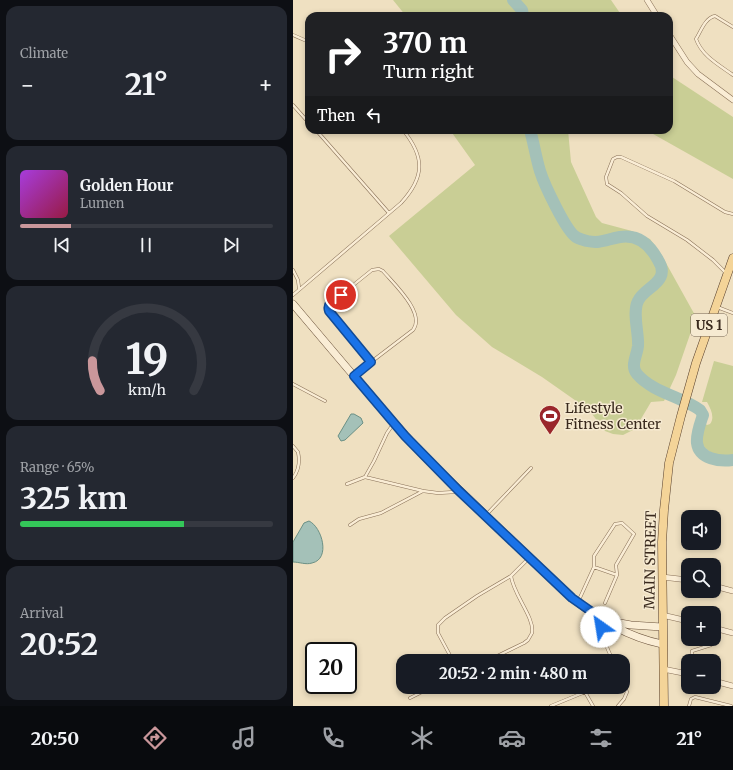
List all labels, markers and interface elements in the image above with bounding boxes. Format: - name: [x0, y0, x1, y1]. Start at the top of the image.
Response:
- text: 370 m: [383, 25, 467, 61]
- icon: right: [317, 28, 369, 80]
- text: Climate: [20, 45, 68, 62]
- text: Turn right: [383, 60, 474, 83]
- text: 21°: [125, 65, 168, 103]
- text: −: [20, 71, 35, 99]
- text: +: [258, 71, 273, 99]
- icon: left: [363, 104, 385, 126]
- text: Then: [317, 106, 355, 125]
- text: Golden Hour: [80, 176, 174, 195]
- text: Lumen: [80, 195, 124, 212]
- icon: previous: [51, 234, 73, 256]
- icon: pause: [135, 234, 157, 256]
- icon: next: [220, 234, 242, 256]
- pin: [324, 278, 358, 312]
- icon: arrive: [330, 284, 352, 306]
- road number: US 1: [691, 314, 727, 336]
- text: 19: [125, 333, 168, 385]
- text: km/h: [128, 381, 166, 399]
- place label: Lifestyle Fitness Center: [565, 399, 661, 433]
- sports icon: Lifestyle Fitness Center: [537, 403, 563, 436]
- text: Range · 65%: [20, 459, 94, 476]
- text: 325 km: [20, 479, 128, 517]
- street label: MAIN STREET: [640, 510, 660, 609]
- map controls: [681, 510, 721, 694]
- button: sound: [681, 510, 721, 550]
- button: search: [681, 558, 721, 598]
- text: Arrival: [20, 605, 63, 622]
- position arrow: [580, 606, 622, 648]
- button: +: [681, 606, 721, 646]
- text: 20:52: [20, 625, 98, 663]
- speed limit sign: 20: [305, 642, 357, 694]
- button: −: [681, 654, 721, 694]
- text: 20:52 · 2 min · 480 m: [439, 664, 587, 683]
- icon: directions: [141, 724, 169, 752]
- icon: music: [230, 724, 258, 752]
- icon: phone: [319, 724, 347, 752]
- icon: climate: [408, 724, 436, 752]
- icon: car: [498, 724, 526, 752]
- icon: filters: [587, 724, 615, 752]
- text: 20:50: [31, 727, 79, 750]
- text: 21°: [676, 727, 702, 750]

